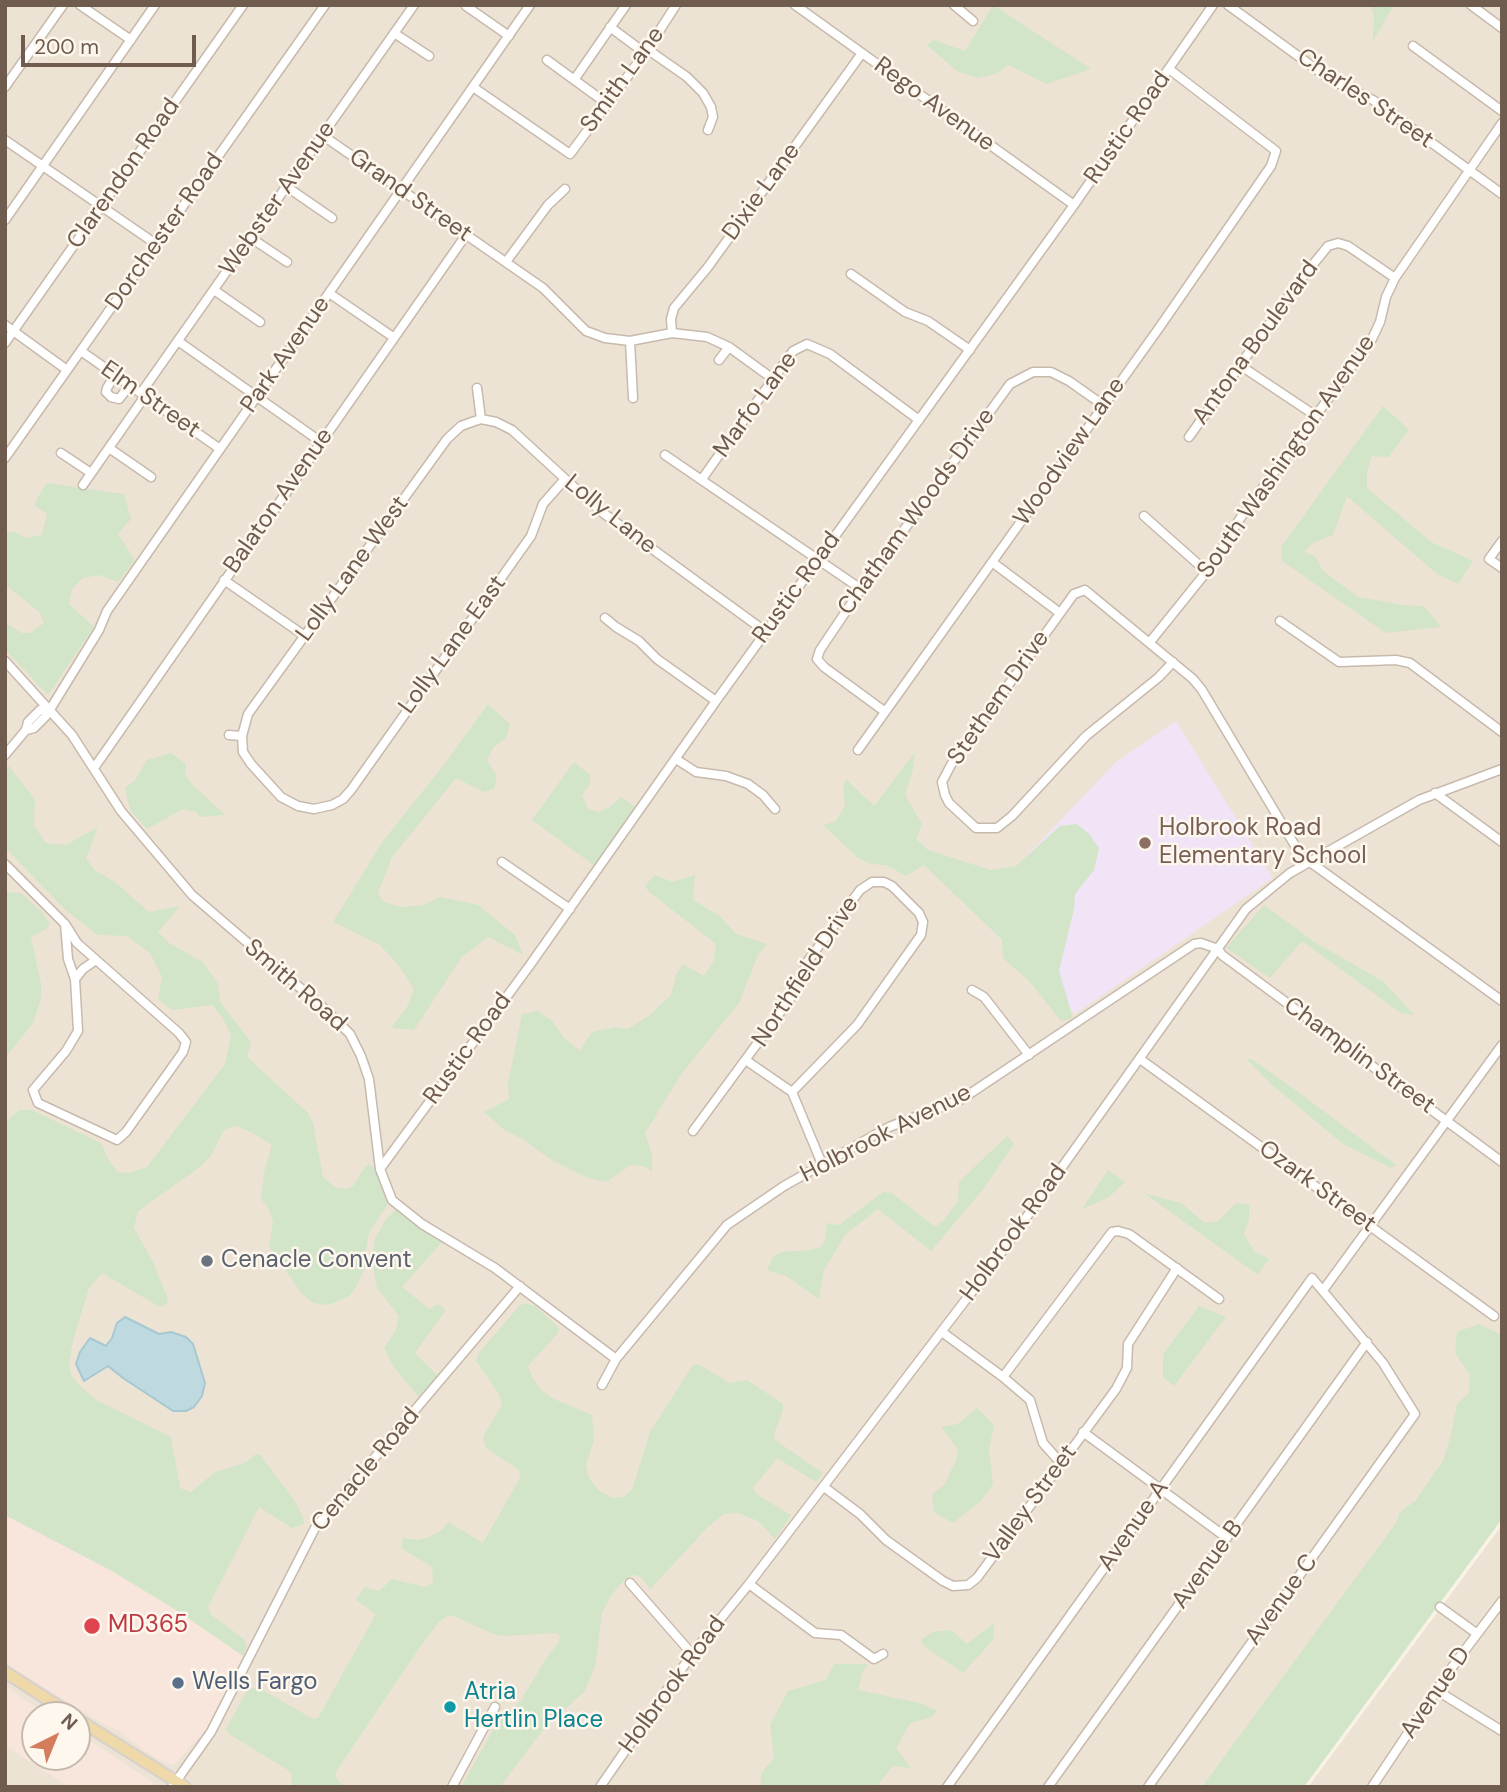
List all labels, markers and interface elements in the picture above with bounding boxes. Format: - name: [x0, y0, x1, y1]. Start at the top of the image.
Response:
- scale bar: [24, 21, 200, 65]
- street label: Smith Lane: [575, 21, 671, 139]
- text: 200 m: [34, 33, 99, 61]
- street label: Charles Street: [1291, 43, 1439, 155]
- street label: Rego Avenue: [868, 52, 1000, 158]
- street label: Rustic Road: [1079, 66, 1177, 190]
- street label: Clarendon Road: [62, 93, 186, 255]
- street label: Webster Avenue: [214, 116, 342, 282]
- street label: Dixie Lane: [717, 138, 807, 246]
- street label: Grand Street: [343, 143, 477, 249]
- street label: Dorchester Road: [100, 148, 230, 316]
- street label: Antona Boulevard: [1187, 255, 1325, 431]
- street label: Park Avenue: [235, 291, 337, 419]
- street label: South Washington Avenue: [1192, 330, 1382, 584]
- street label: Marfo Lane: [708, 347, 804, 463]
- street label: Elm Street: [95, 355, 205, 445]
- street label: Woodview Lane: [1008, 372, 1132, 532]
- street label: Chatham Woods Drive: [832, 403, 1002, 621]
- street label: Balaton Avenue: [218, 423, 340, 579]
- street label: Lolly Lane: [558, 469, 662, 561]
- street label: Lolly Lane West: [291, 491, 415, 647]
- street label: Rustic Road: [747, 527, 847, 649]
- street label: Lolly Lane East: [393, 570, 513, 720]
- street label: Stethem Drive: [942, 625, 1056, 771]
- place label: Holbrook Road Elementary School: [1159, 815, 1367, 871]
- marker: Holbrook Road Elementary School: [1137, 835, 1153, 851]
- street label: Northfield Drive: [747, 891, 865, 1053]
- street label: Smith Road: [238, 934, 352, 1038]
- street label: Rustic Road: [418, 988, 518, 1110]
- street label: Champlin Street: [1278, 992, 1440, 1120]
- street label: Holbrook Avenue: [796, 1079, 976, 1189]
- street label: Ozark Street: [1253, 1135, 1381, 1239]
- street label: Holbrook Road: [955, 1159, 1073, 1307]
- place label: Cenacle Convent: [221, 1247, 412, 1275]
- marker: Cenacle Convent: [199, 1253, 215, 1269]
- street label: Cenacle Road: [306, 1402, 426, 1538]
- street label: Valley Street: [978, 1439, 1084, 1569]
- street label: Avenue A: [1092, 1475, 1176, 1577]
- street label: Avenue B: [1166, 1515, 1250, 1615]
- street label: Avenue C: [1239, 1549, 1325, 1651]
- street label: Holbrook Road: [614, 1611, 732, 1759]
- place label: MD365: [108, 1612, 188, 1640]
- marker: MD365: [82, 1616, 102, 1636]
- street label: Avenue D: [1395, 1642, 1477, 1744]
- place label: Wells Fargo: [192, 1669, 318, 1697]
- marker: Wells Fargo: [170, 1675, 186, 1691]
- place label: Atria Hertlin Place: [464, 1679, 603, 1735]
- marker: Atria Hertlin Place: [442, 1699, 458, 1715]
- north arrow: [21, 1701, 91, 1771]
- text: N: [56, 1708, 83, 1736]

